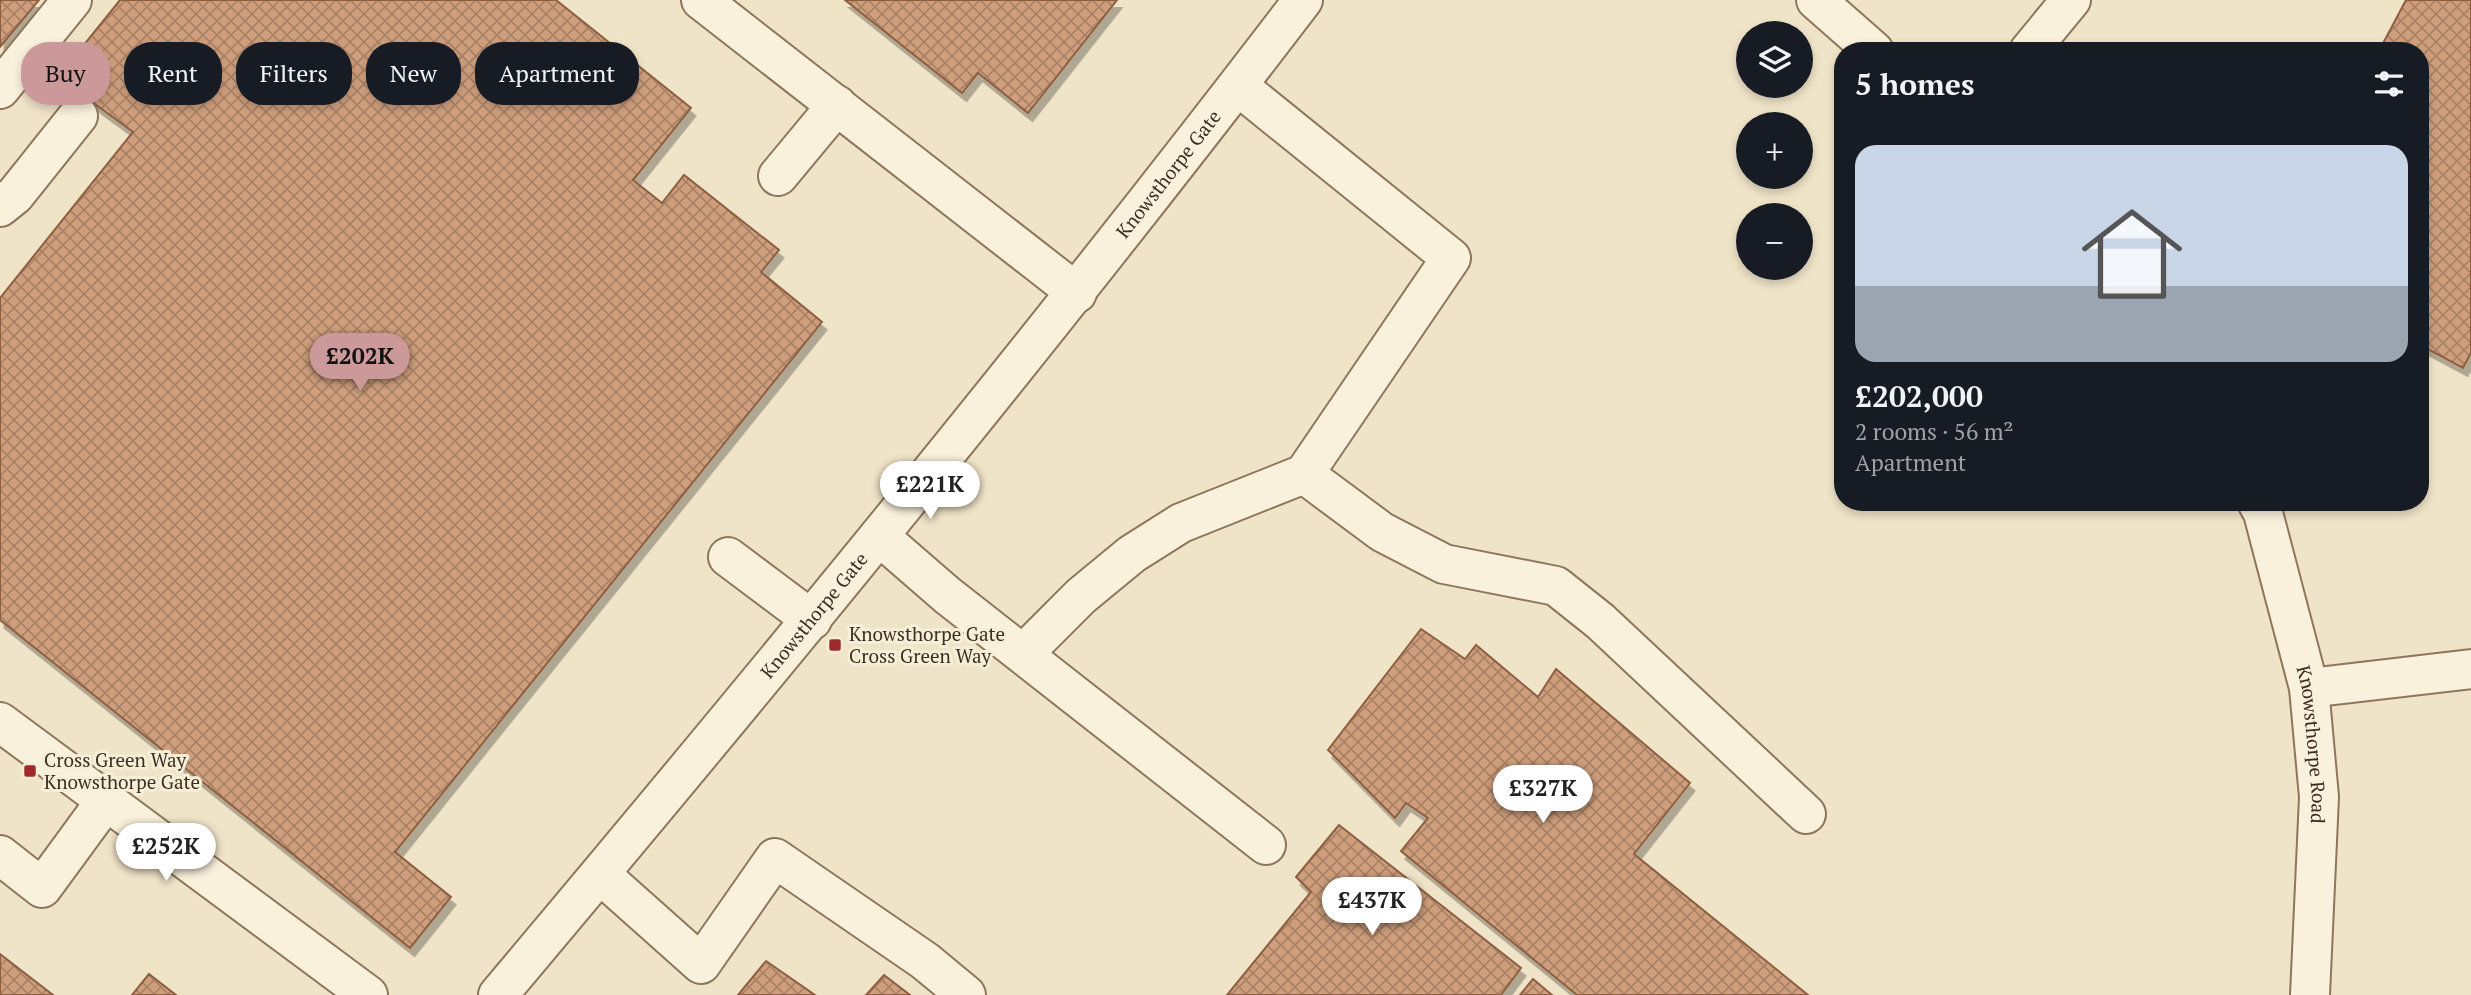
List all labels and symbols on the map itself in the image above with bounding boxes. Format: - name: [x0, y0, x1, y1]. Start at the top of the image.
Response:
- street label: Knowsthorpe Gate: [1110, 104, 1226, 243]
- pin: £202K: [311, 334, 409, 393]
- pin: £221K: [881, 462, 979, 521]
- street label: Knowsthorpe Gate: [754, 547, 873, 683]
- place label: Knowsthorpe Gate Cross Green Way: [849, 621, 1005, 668]
- marker: Knowsthorpe Gate Cross Green Way: [827, 637, 843, 653]
- street label: Knowsthorpe Road: [2292, 662, 2332, 825]
- place label: Cross Green Way Knowsthorpe Gate: [44, 747, 200, 794]
- marker: Cross Green Way Knowsthorpe Gate: [22, 763, 38, 779]
- pin: £327K: [1494, 766, 1592, 825]
- pin: £252K: [117, 824, 215, 883]
- pin: £437K: [1323, 878, 1421, 937]

